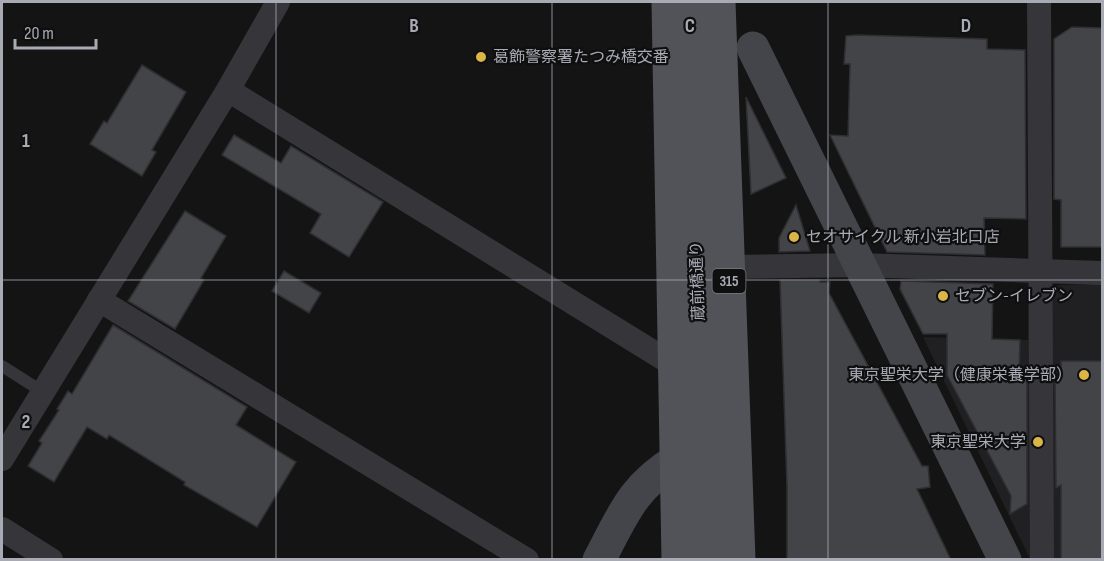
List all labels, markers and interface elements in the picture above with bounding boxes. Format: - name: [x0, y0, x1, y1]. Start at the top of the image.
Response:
- scale bar: [15, 12, 96, 50]
- text: B: [409, 14, 419, 38]
- text: C: [685, 14, 695, 38]
- text: D: [961, 14, 971, 38]
- text: 20 m: [24, 23, 54, 44]
- place label: 葛飾警察署たつみ橋交番: [493, 48, 669, 67]
- marker: 葛飾警察署たつみ橋交番: [474, 50, 488, 64]
- text: 1: [22, 129, 30, 153]
- place label: セオサイクル 新小岩北口店: [806, 228, 1000, 247]
- marker: セオサイクル 新小岩北口店: [787, 230, 801, 244]
- street label: 蔵前橋通り: [687, 241, 709, 321]
- road number: 315: [712, 269, 746, 293]
- place label: セブン-イレブン: [955, 287, 1073, 306]
- marker: セブン-イレブン: [936, 289, 950, 303]
- place label: 東京聖栄大学（健康栄養学部）: [848, 366, 1072, 385]
- marker: 東京聖栄大学（健康栄養学部）: [1077, 368, 1091, 382]
- text: 2: [22, 410, 30, 434]
- place label: 東京聖栄大学: [930, 433, 1026, 452]
- marker: 東京聖栄大学: [1031, 435, 1045, 449]

